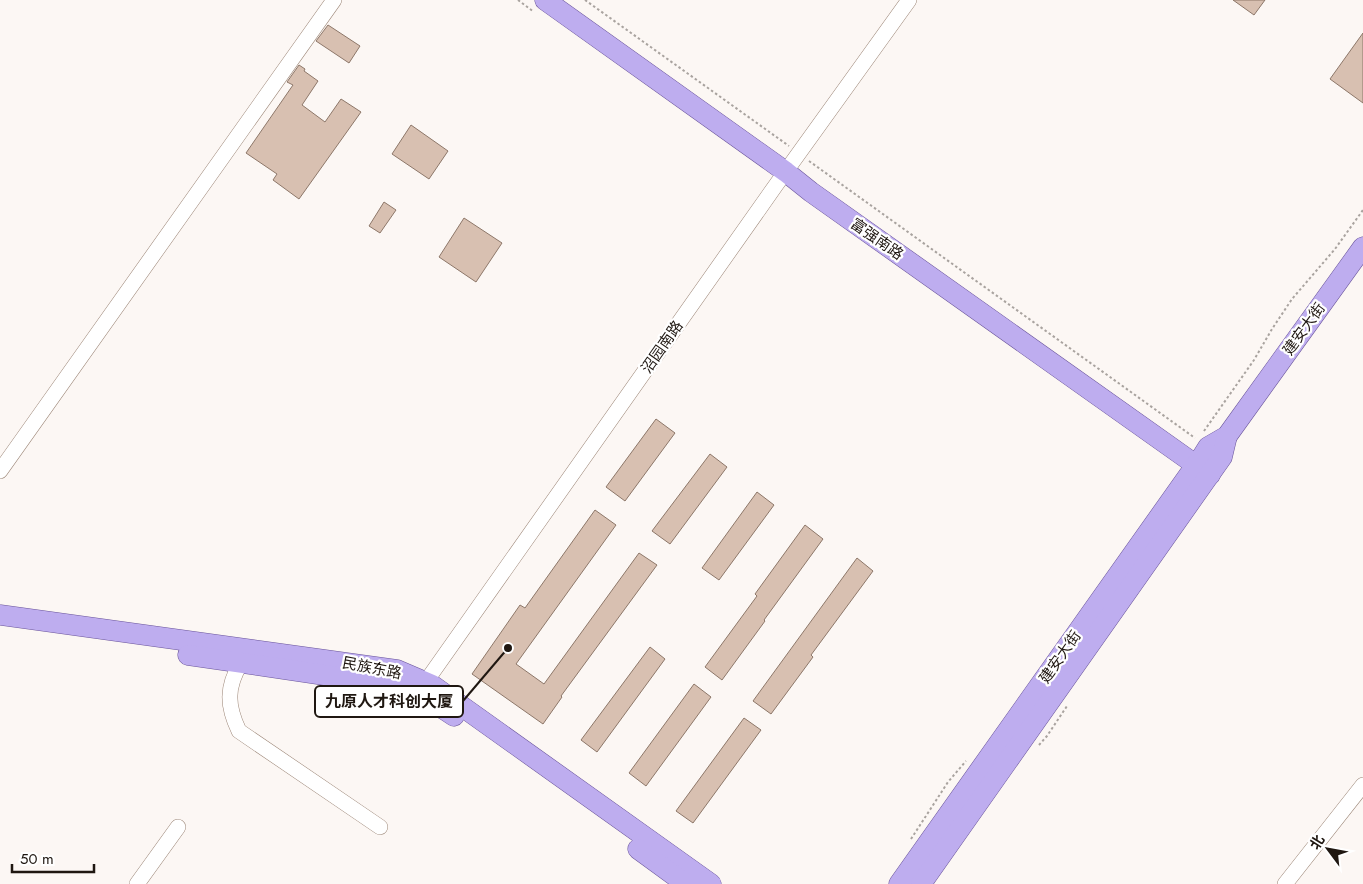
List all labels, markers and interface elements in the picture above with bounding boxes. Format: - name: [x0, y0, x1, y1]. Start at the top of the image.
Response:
- street label: 富强南路: [846, 213, 908, 265]
- street label: 建安大街: [1277, 298, 1331, 360]
- street label: 沼园南路: [636, 316, 688, 378]
- street label: 建安大街: [1034, 626, 1086, 688]
- street label: 民族东路: [340, 651, 404, 685]
- callout: 九原人才科创大厦: [315, 686, 463, 717]
- text: 九原人才科创大厦: [325, 690, 453, 713]
- north arrow: [1303, 824, 1353, 874]
- text: 北: [1305, 831, 1329, 853]
- scale bar: [12, 842, 95, 874]
- text: 50 m: [20, 848, 54, 870]

